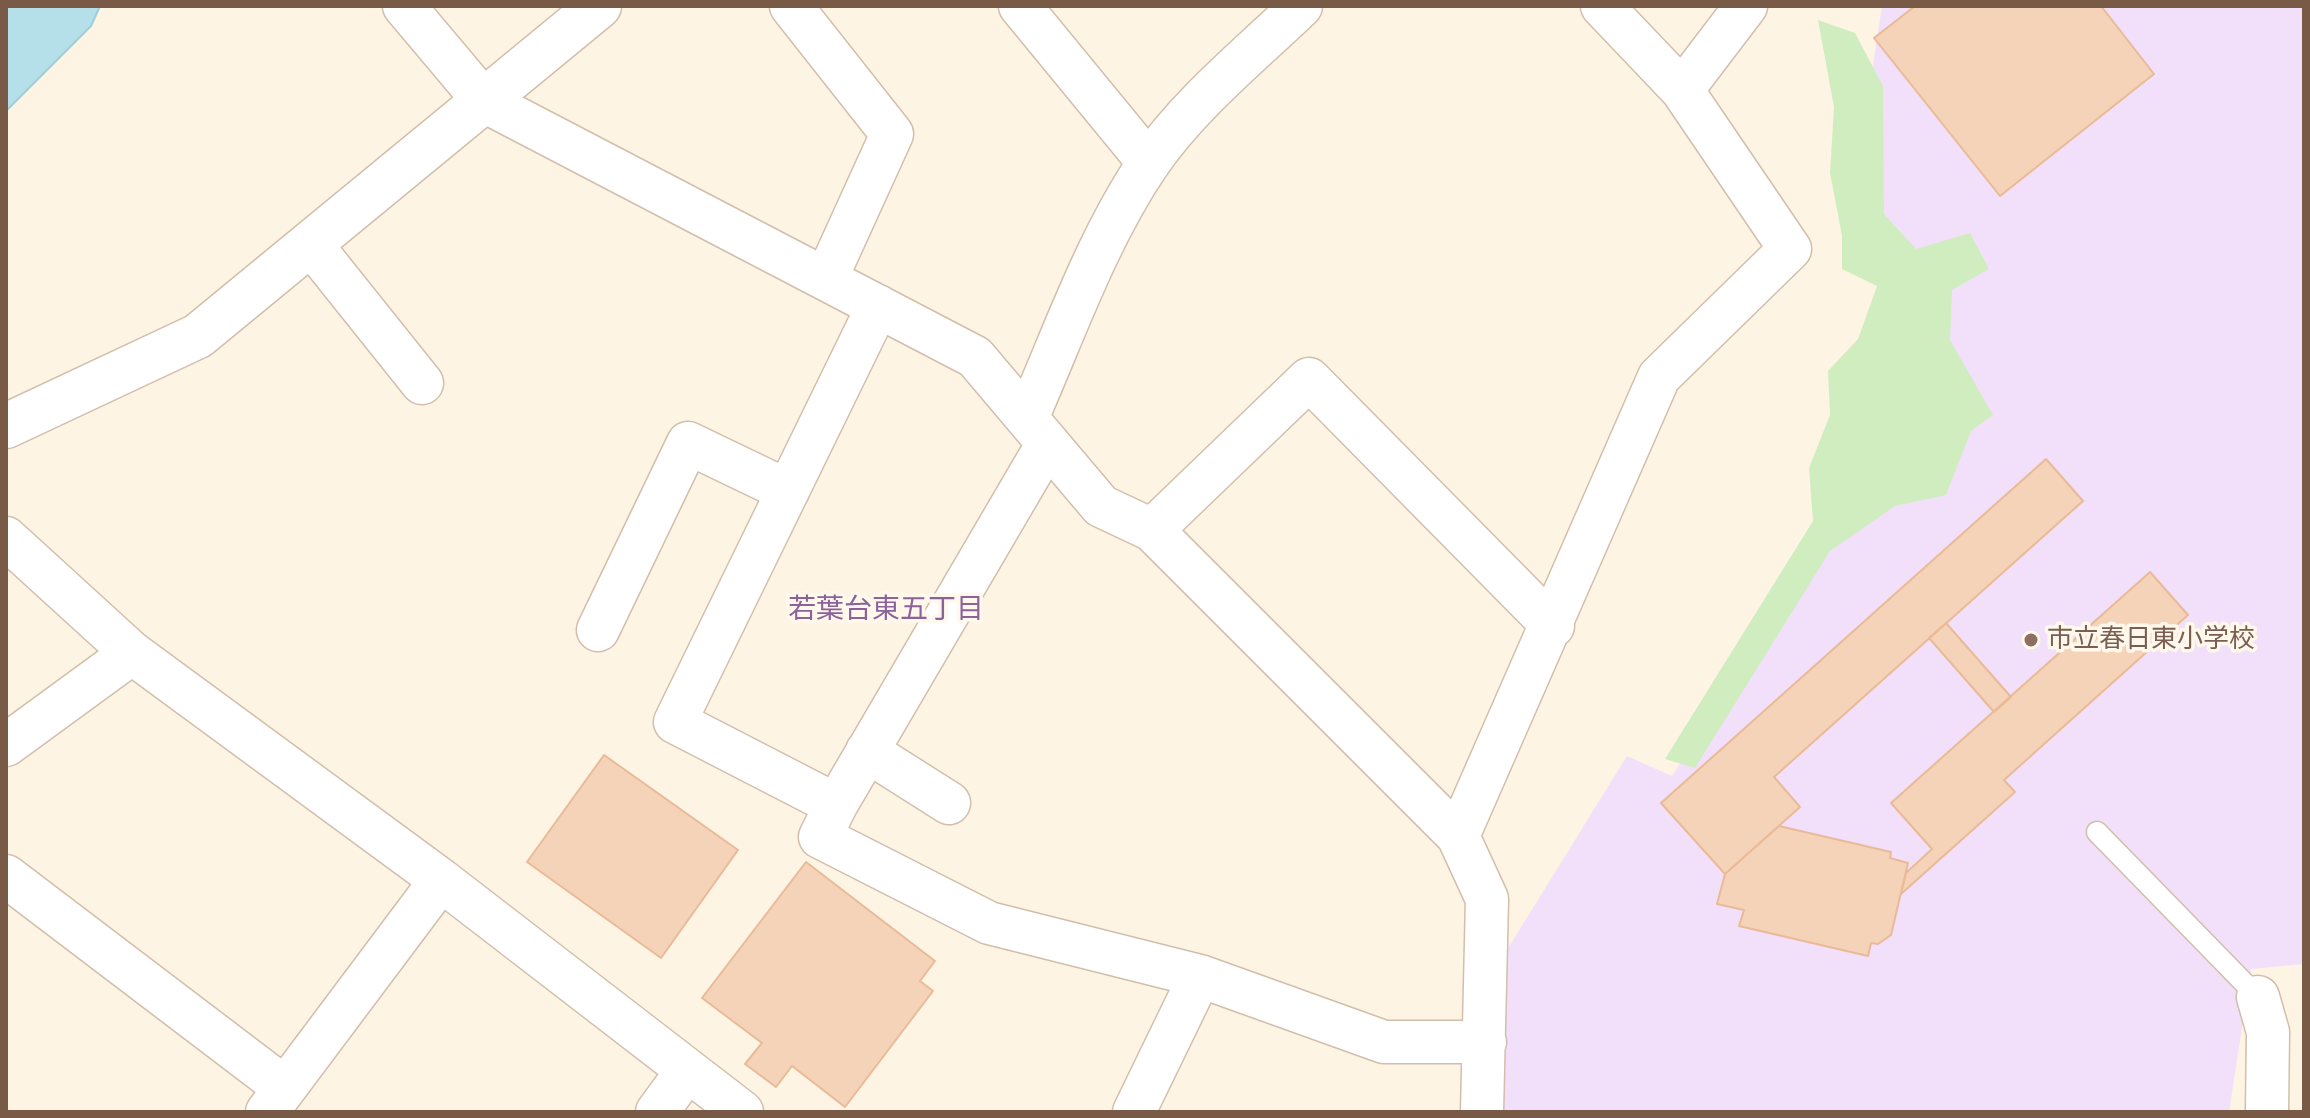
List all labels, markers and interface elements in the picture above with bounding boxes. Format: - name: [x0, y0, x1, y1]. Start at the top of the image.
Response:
- district label: 若葉台東五丁目: [788, 593, 984, 627]
- place label: 市立春日東小学校: [2047, 624, 2255, 656]
- marker: 市立春日東小学校: [2022, 631, 2040, 649]

